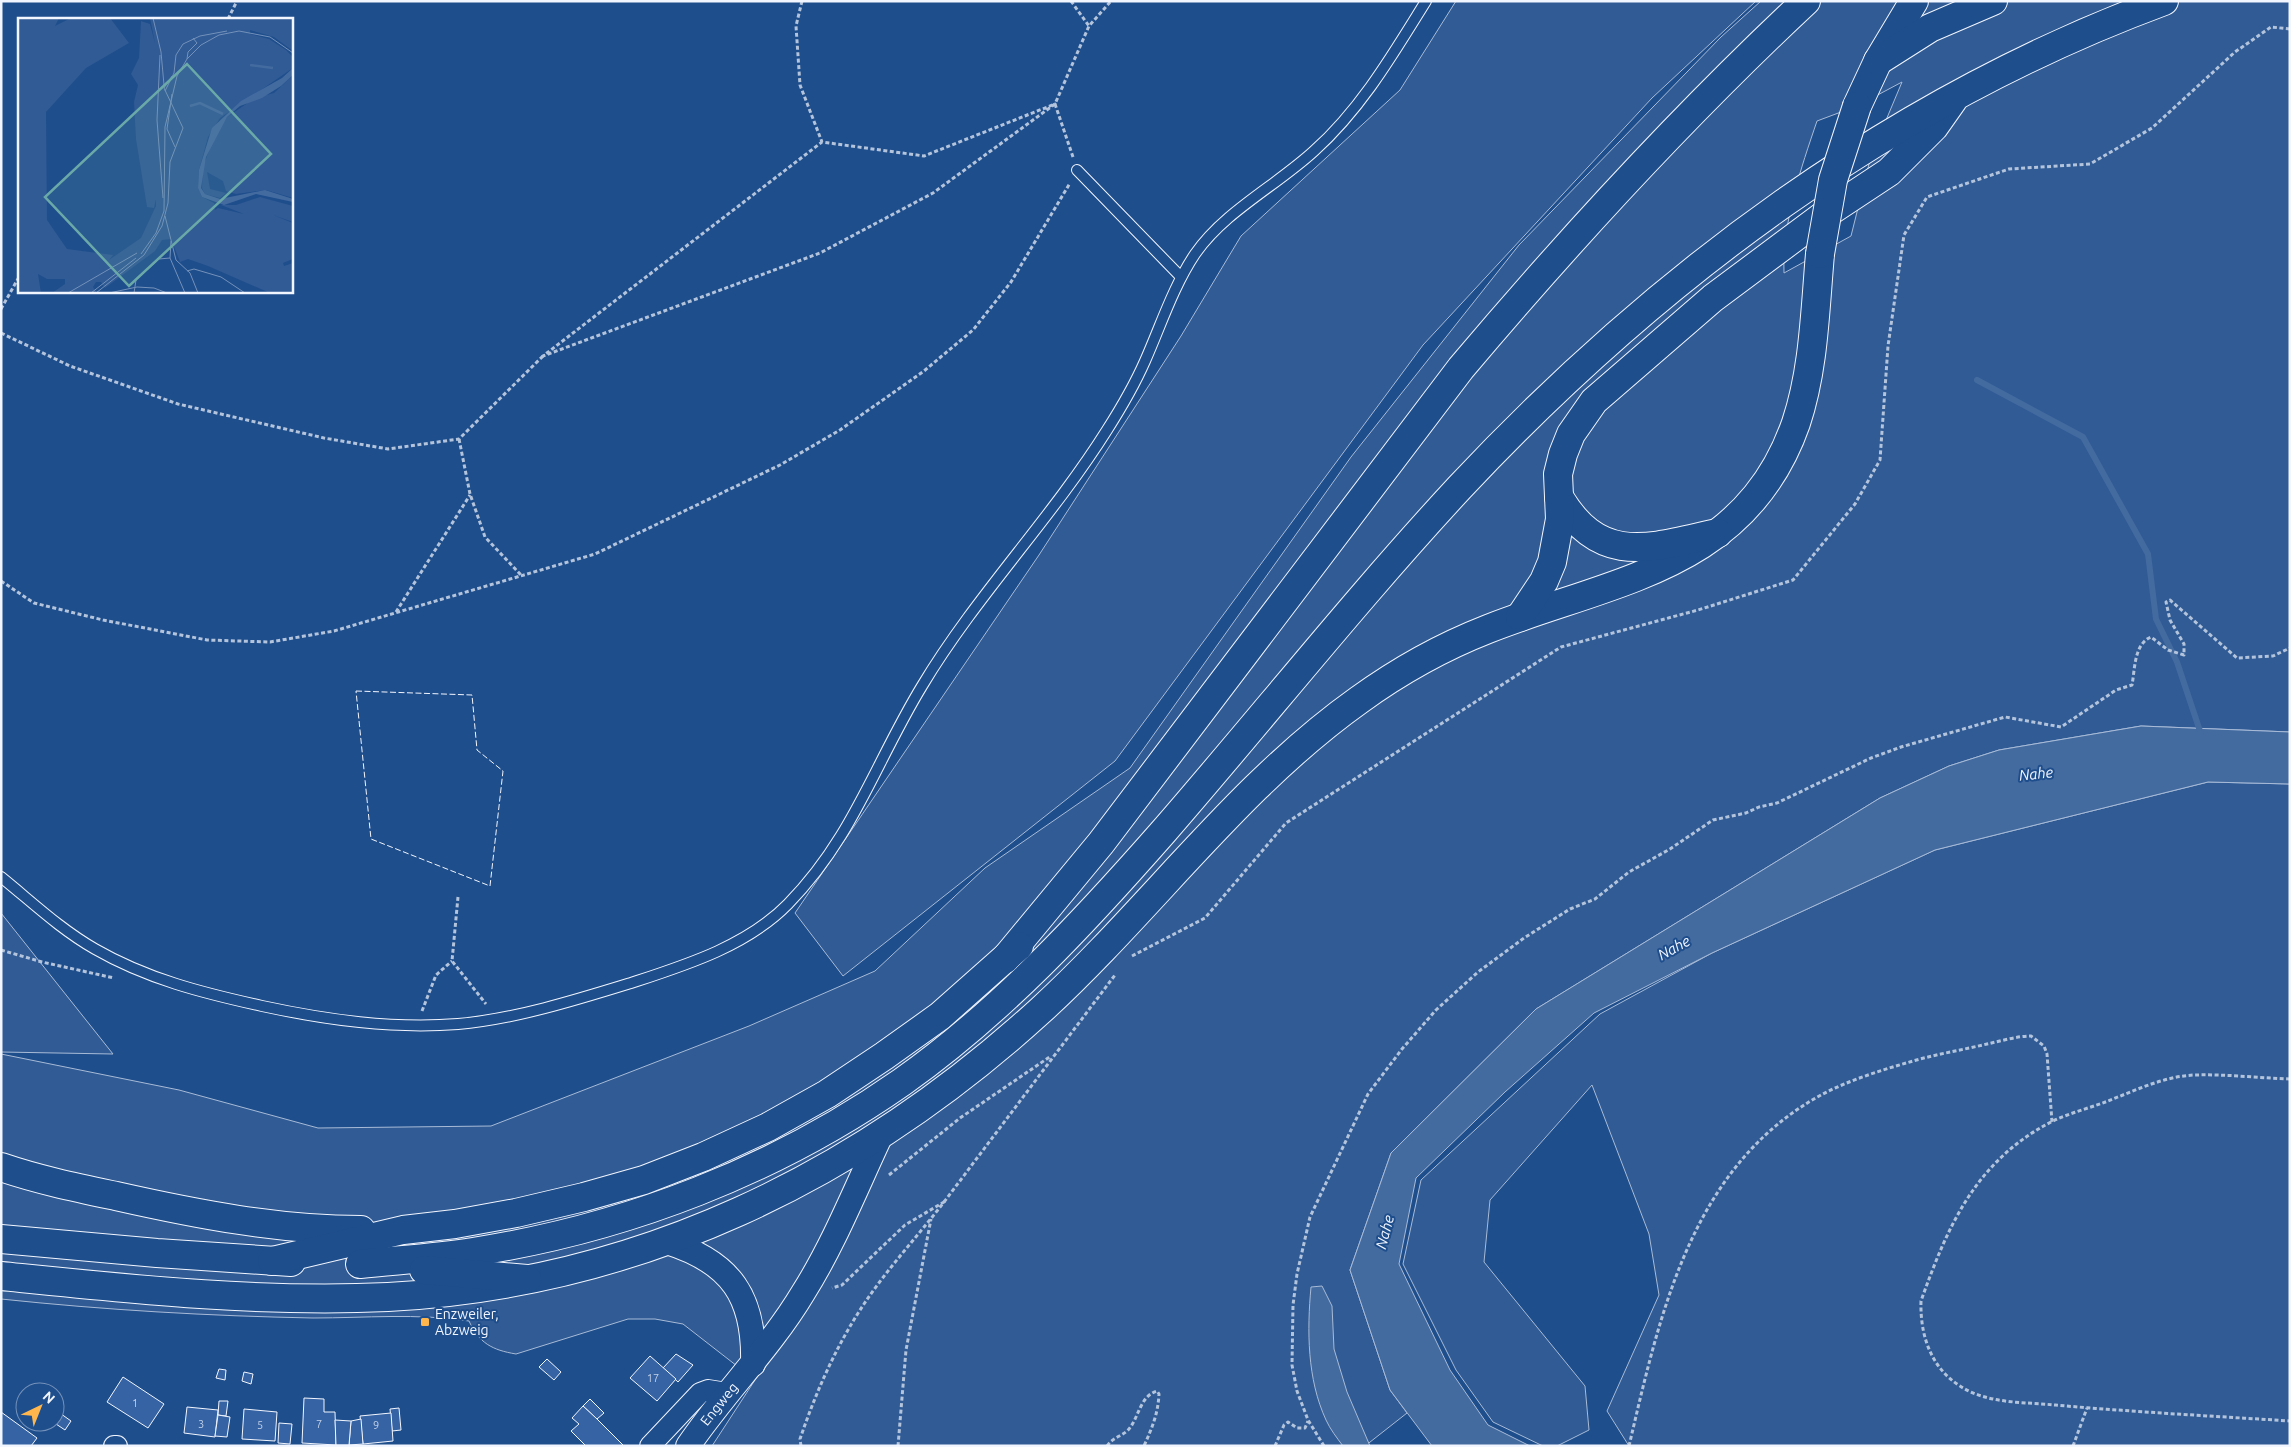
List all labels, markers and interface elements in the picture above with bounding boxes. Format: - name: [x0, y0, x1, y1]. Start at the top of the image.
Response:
- inset map: [18, 18, 292, 292]
- water label: Nahe: [2018, 763, 2054, 784]
- water label: Nahe: [1655, 932, 1693, 963]
- water label: Nahe: [1372, 1213, 1397, 1251]
- place label: Enzweiler, Abzweig: [435, 1306, 499, 1338]
- marker: Enzweiler, Abzweig: [419, 1316, 431, 1328]
- house number: 17: [647, 1372, 659, 1384]
- street label: Engweg: [697, 1379, 741, 1429]
- north arrow: [15, 1382, 65, 1432]
- text: N: [40, 1388, 58, 1407]
- house number: 1: [132, 1397, 138, 1409]
- house number: 3: [198, 1418, 204, 1430]
- house number: 7: [316, 1418, 322, 1430]
- house number: 5: [257, 1419, 263, 1431]
- house number: 9: [373, 1419, 379, 1431]

